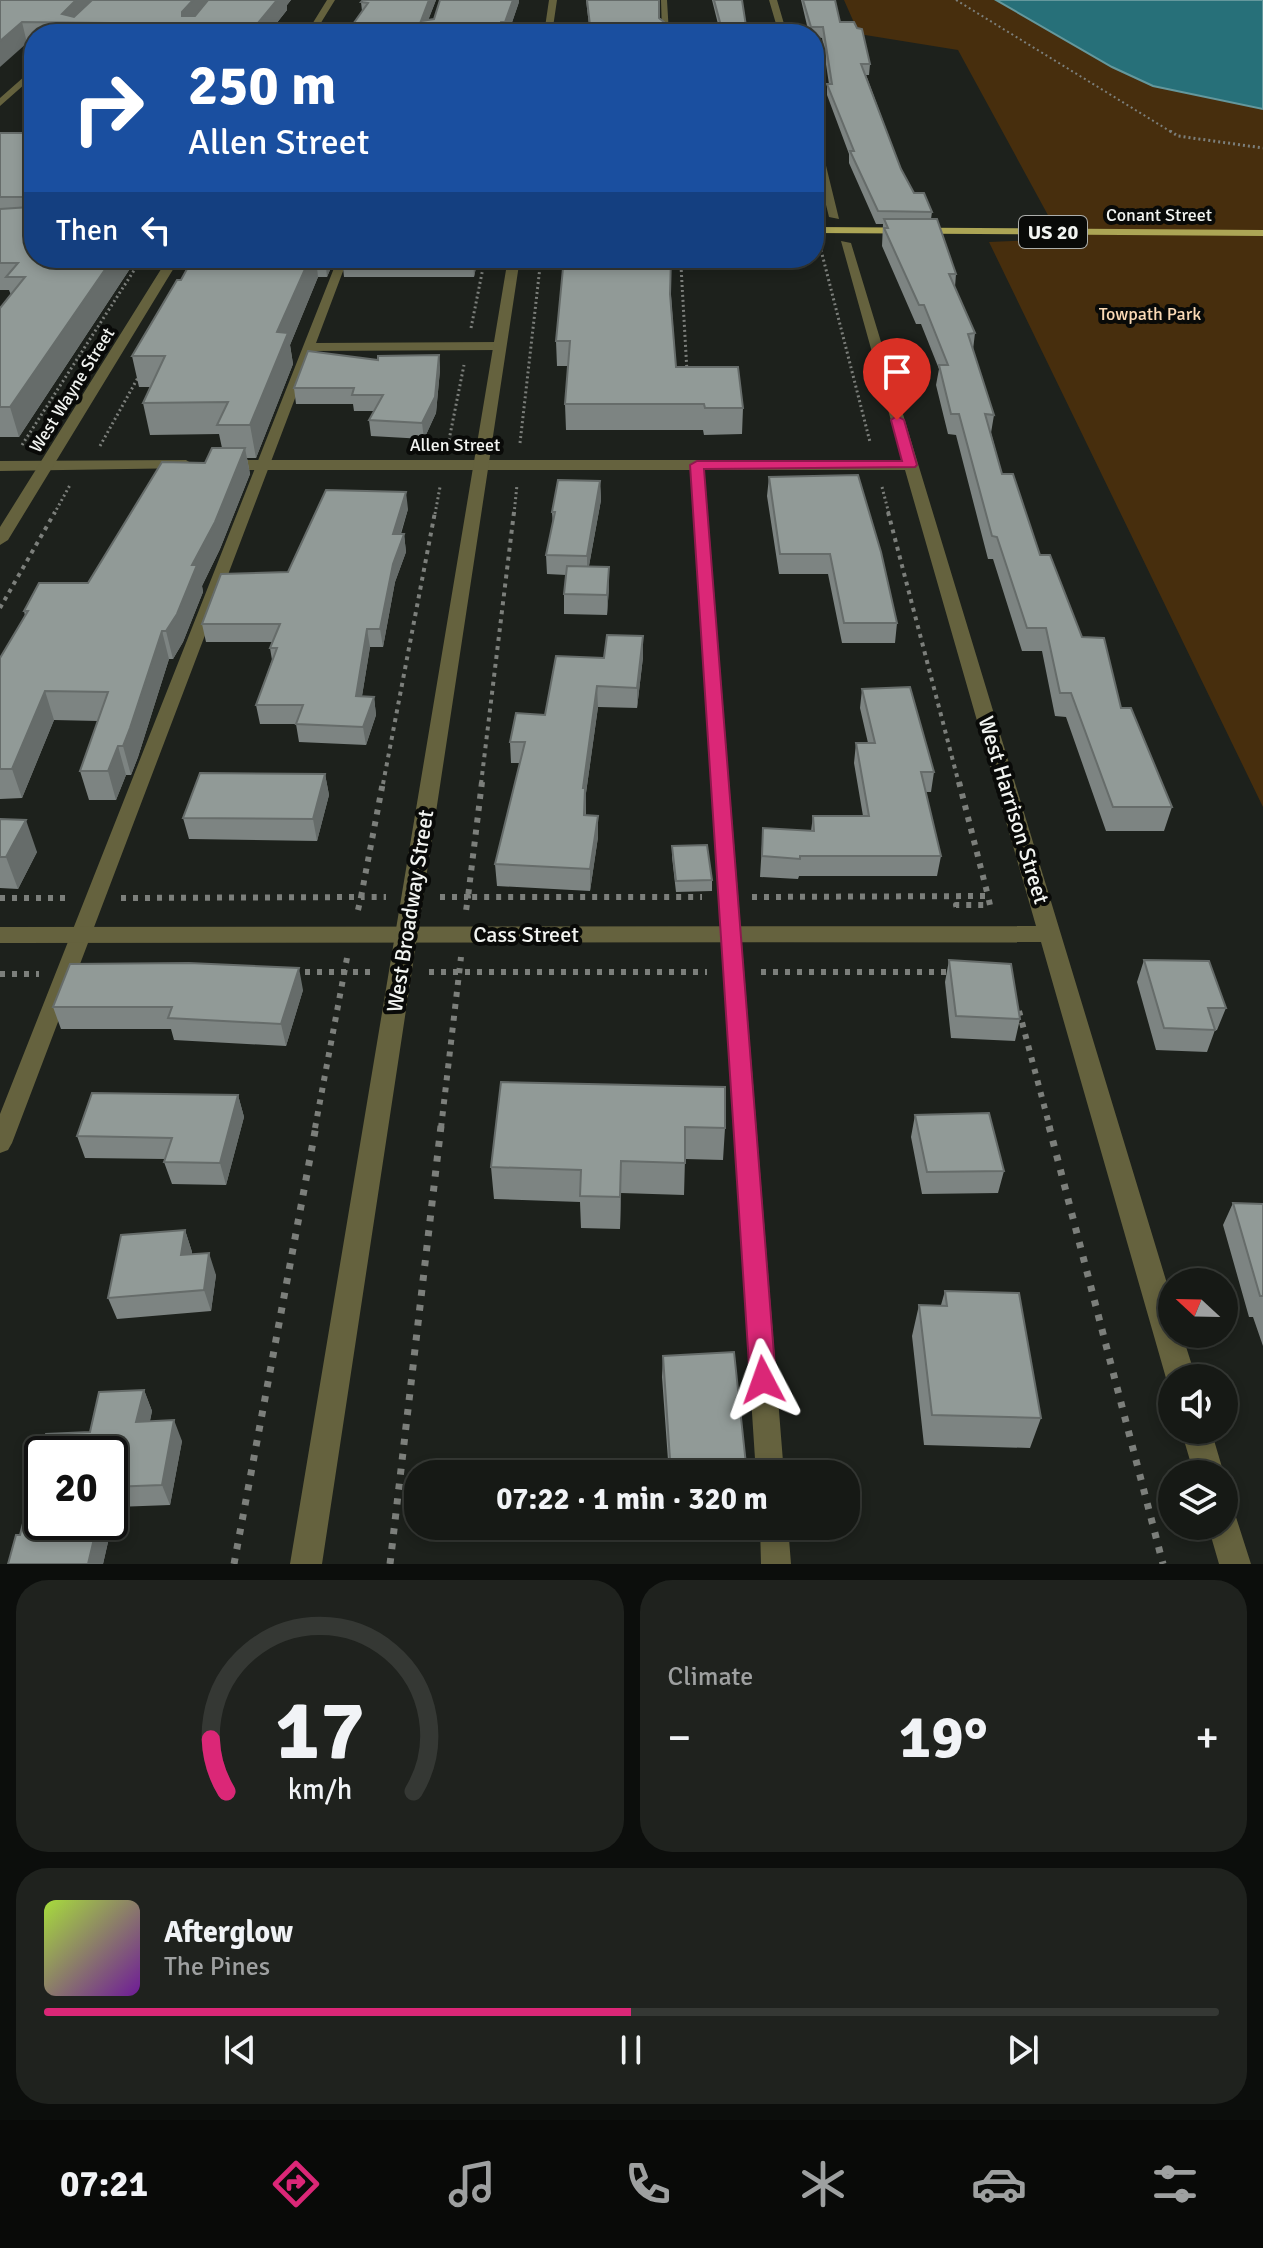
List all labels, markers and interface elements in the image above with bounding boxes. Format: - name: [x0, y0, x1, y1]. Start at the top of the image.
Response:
- text: 250 m: [188, 51, 336, 120]
- icon: right: [56, 56, 160, 160]
- text: Allen Street: [188, 120, 369, 165]
- street label: Conant Street: [1106, 204, 1212, 226]
- icon: left: [134, 208, 178, 252]
- text: Then: [56, 212, 118, 249]
- road number: US 20: [1019, 216, 1087, 248]
- park label: Towpath Park: [1099, 303, 1201, 325]
- street label: West Wayne Street: [25, 323, 119, 457]
- pin: [863, 338, 931, 420]
- icon: arrive: [875, 350, 919, 394]
- street label: Allen Street: [410, 434, 500, 456]
- street label: West Harrison Street: [973, 713, 1055, 907]
- street label: West Broadway Street: [381, 807, 439, 1014]
- street label: Cass Street: [473, 921, 579, 948]
- north arrow: [1158, 1268, 1238, 1348]
- map controls: [1158, 1268, 1238, 1540]
- position arrow: [721, 1338, 805, 1422]
- button: sound: [1158, 1364, 1238, 1444]
- speed limit sign: 20: [24, 1436, 128, 1540]
- button: layers: [1158, 1460, 1238, 1540]
- text: 07:22 · 1 min · 320 m: [496, 1481, 768, 1518]
- text: Climate: [668, 1661, 753, 1693]
- text: 17: [275, 1680, 365, 1782]
- text: 19°: [899, 1701, 988, 1775]
- text: −: [668, 1711, 691, 1765]
- text: +: [1195, 1711, 1219, 1765]
- text: km/h: [287, 1772, 352, 1807]
- text: Afterglow: [164, 1914, 293, 1951]
- text: The Pines: [164, 1951, 270, 1983]
- icon: previous: [218, 2028, 262, 2072]
- icon: pause: [609, 2028, 653, 2072]
- icon: next: [1001, 2028, 1045, 2072]
- icon: directions: [268, 2156, 324, 2212]
- icon: music: [444, 2156, 500, 2212]
- icon: phone: [620, 2156, 676, 2212]
- icon: climate: [795, 2156, 851, 2212]
- icon: car: [971, 2156, 1027, 2212]
- icon: filters: [1147, 2156, 1203, 2212]
- text: 07:21: [60, 2162, 148, 2207]

